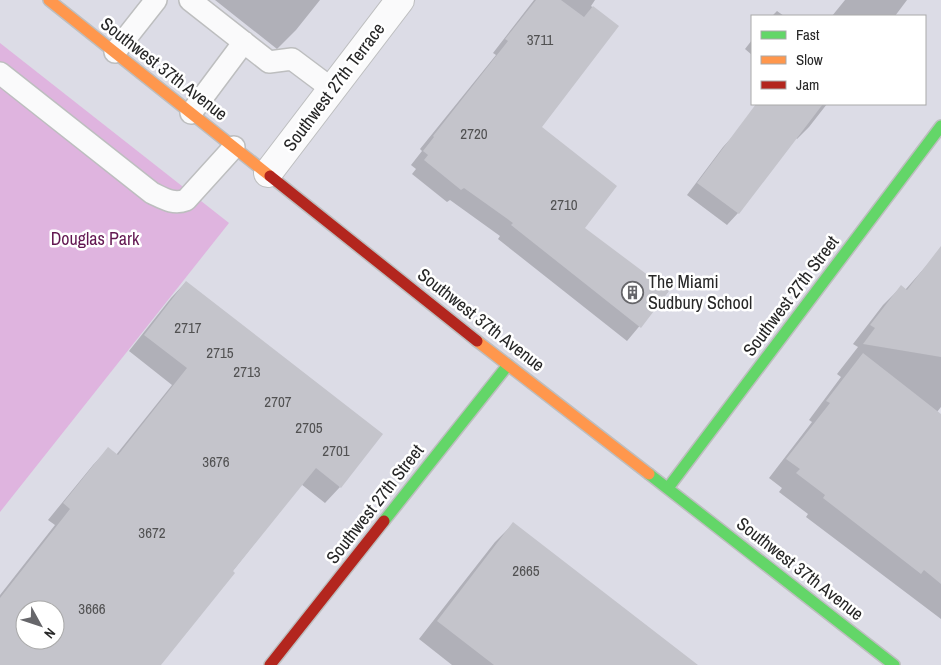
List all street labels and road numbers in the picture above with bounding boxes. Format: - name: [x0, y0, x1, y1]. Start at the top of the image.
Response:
- street label: Southwest 37th Avenue: [96, 11, 233, 126]
- street label: Southwest 27th Terrace: [277, 17, 390, 156]
- street label: Southwest 27th Street: [737, 230, 844, 361]
- street label: Southwest 37th Avenue: [413, 262, 550, 377]
- street label: Southwest 27th Street: [320, 439, 429, 569]
- street label: Southwest 37th Avenue: [732, 511, 869, 626]

